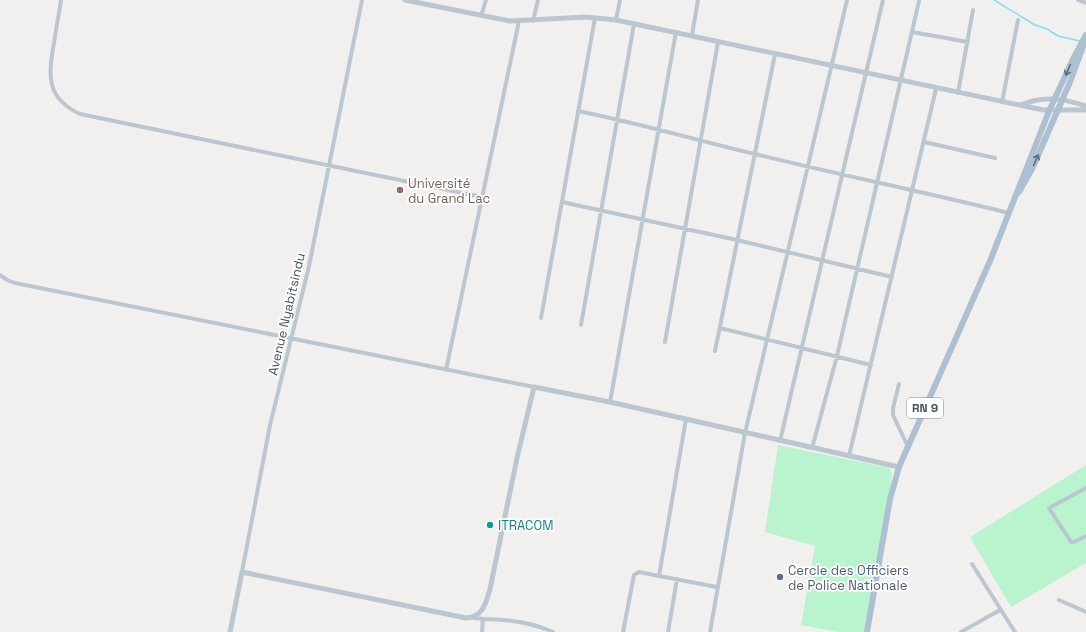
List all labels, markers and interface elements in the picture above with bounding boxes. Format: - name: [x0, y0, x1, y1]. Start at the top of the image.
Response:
- one-way arrow: [1064, 63, 1071, 75]
- one-way arrow: [1032, 155, 1040, 167]
- place label: Université du Grand Lac: [408, 175, 490, 207]
- marker: Université du Grand Lac: [395, 185, 405, 195]
- street label: Avenue Nyabitsindu: [264, 251, 309, 377]
- road number: RN 9: [907, 398, 943, 418]
- place label: ITRACOM: [498, 517, 553, 534]
- marker: ITRACOM: [485, 520, 495, 530]
- place label: Cercle des Officiers de Police Nationale: [788, 562, 909, 594]
- marker: Cercle des Officiers de Police Nationale: [775, 572, 785, 582]

